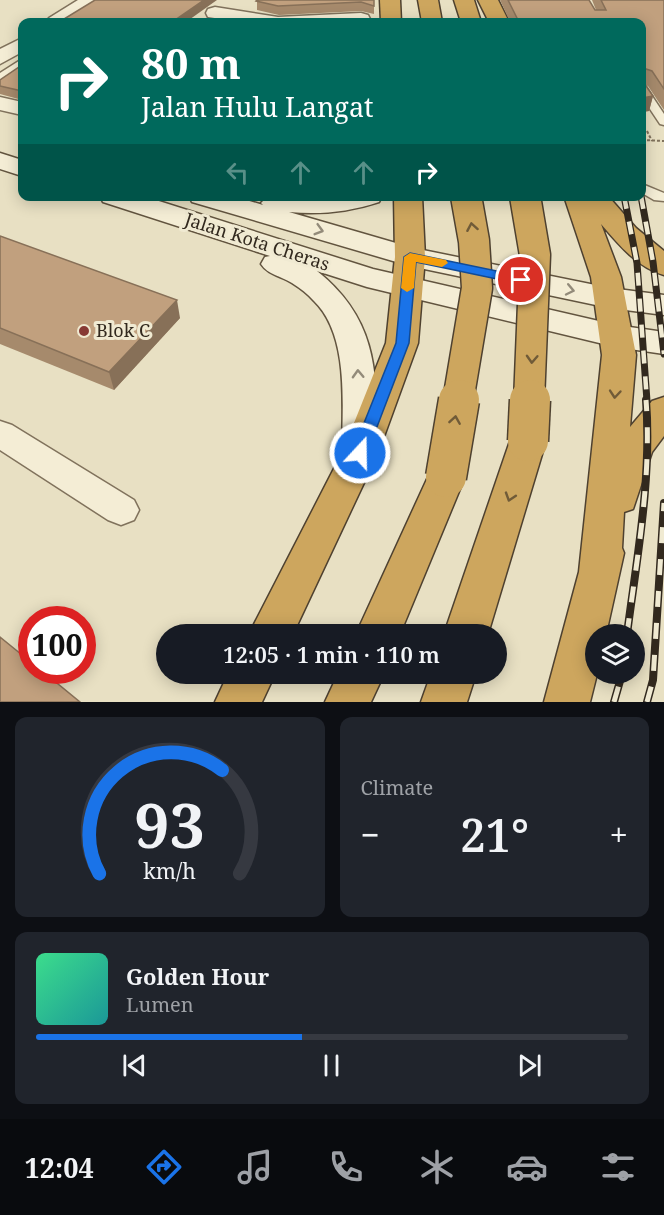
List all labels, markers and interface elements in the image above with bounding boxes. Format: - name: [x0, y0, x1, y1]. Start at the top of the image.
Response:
- text: 80 m: [141, 34, 241, 91]
- icon: right: [42, 42, 120, 120]
- text: Jalan Hulu Langat: [141, 88, 374, 125]
- icon: left: [221, 156, 254, 189]
- icon: ahead: [284, 156, 317, 189]
- icon: ahead: [347, 156, 380, 189]
- icon: right: [410, 156, 443, 189]
- street label: Jalan Kota Cheras: [181, 206, 333, 276]
- one-way arrow: [466, 222, 479, 232]
- one-way arrow: [313, 223, 324, 235]
- pin: [495, 254, 546, 305]
- icon: arrive: [504, 263, 537, 296]
- one-way arrow: [565, 283, 575, 296]
- place label: Blok C: [96, 318, 150, 342]
- marker: Blok C: [77, 324, 91, 338]
- one-way arrow: [525, 355, 538, 364]
- one-way arrow: [351, 369, 364, 378]
- one-way arrow: [609, 389, 622, 398]
- one-way arrow: [449, 415, 461, 424]
- position arrow: [328, 421, 392, 485]
- one-way arrow: [505, 491, 517, 502]
- speed limit sign: 100: [18, 606, 96, 684]
- map controls: [585, 624, 645, 684]
- button: layers: [585, 624, 645, 684]
- text: 12:05 · 1 min · 110 m: [223, 639, 440, 669]
- text: Climate: [361, 774, 433, 801]
- text: 93: [134, 781, 205, 866]
- text: 21°: [460, 804, 529, 865]
- text: −: [361, 812, 380, 857]
- text: +: [610, 812, 628, 857]
- text: km/h: [143, 856, 196, 885]
- text: Golden Hour: [126, 961, 269, 991]
- text: Lumen: [126, 991, 194, 1018]
- icon: previous: [118, 1049, 151, 1082]
- icon: pause: [315, 1049, 348, 1082]
- icon: next: [513, 1049, 546, 1082]
- icon: directions: [143, 1146, 185, 1188]
- icon: music: [234, 1146, 276, 1188]
- icon: phone: [325, 1146, 367, 1188]
- icon: climate: [416, 1146, 458, 1188]
- icon: car: [506, 1146, 548, 1188]
- icon: filters: [597, 1146, 639, 1188]
- text: 12:04: [24, 1149, 94, 1186]

